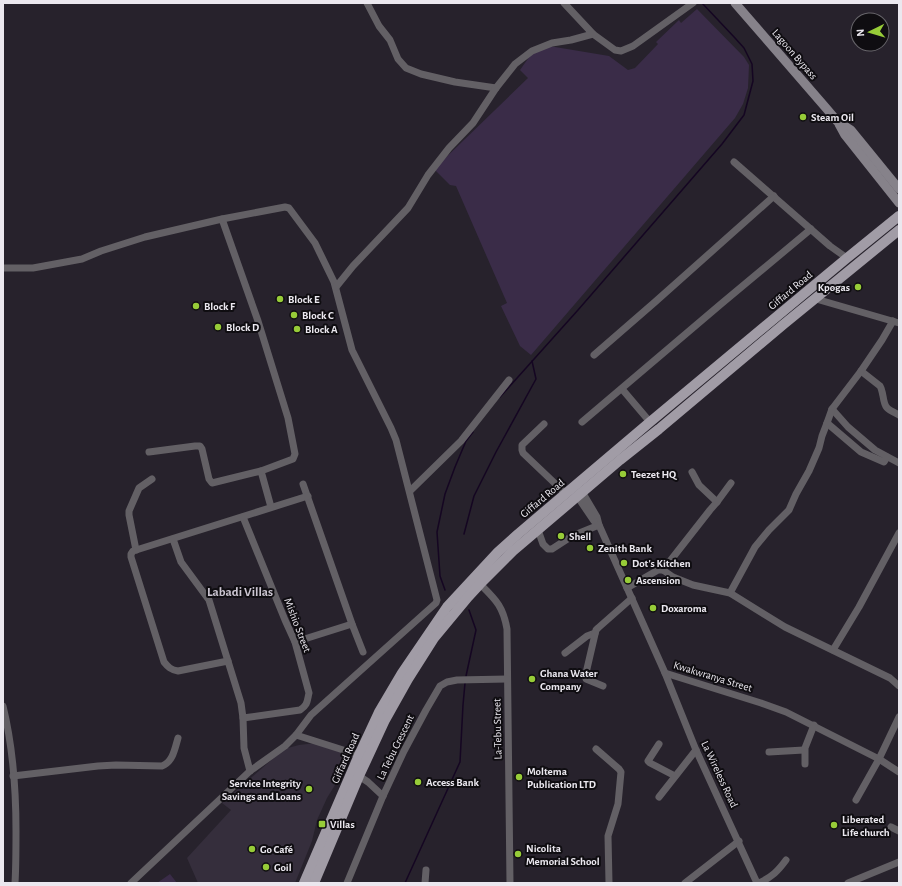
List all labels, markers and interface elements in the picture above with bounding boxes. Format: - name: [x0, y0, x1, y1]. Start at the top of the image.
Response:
- north arrow: [850, 12, 890, 52]
- street label: Lagoon Bypass: [770, 27, 819, 82]
- text: N: [855, 29, 866, 37]
- marker: Steam Oil: [798, 112, 808, 122]
- place label: Steam Oil: [811, 112, 854, 123]
- street label: Giffard Road: [766, 269, 815, 312]
- place label: Kpogas: [818, 282, 850, 293]
- marker: Kpogas: [853, 282, 863, 292]
- marker: Block E: [275, 294, 285, 304]
- place label: Block E: [288, 294, 320, 305]
- marker: Block F: [191, 301, 201, 311]
- place label: Block F: [204, 301, 236, 312]
- marker: Block C: [289, 310, 299, 320]
- place label: Block C: [302, 310, 334, 321]
- marker: Block D: [213, 322, 223, 332]
- place label: Block D: [226, 322, 259, 333]
- marker: Block A: [292, 324, 302, 334]
- place label: Block A: [305, 324, 338, 335]
- marker: Teezet HQ: [618, 469, 628, 479]
- place label: Teezet HQ: [631, 469, 678, 481]
- street label: Giffard Road: [518, 477, 567, 520]
- marker: Shell: [556, 531, 566, 541]
- place label: Shell: [569, 531, 591, 542]
- marker: Zenith Bank: [585, 543, 595, 553]
- place label: Zenith Bank: [598, 543, 652, 554]
- marker: Dot's Kitchen: [619, 558, 629, 568]
- place label: Dot's Kitchen: [632, 558, 691, 569]
- marker: Ascension: [623, 575, 633, 585]
- place label: Ascension: [636, 575, 681, 586]
- district label: Labadi Villas: [207, 586, 273, 599]
- street label: Mishio Street: [282, 597, 313, 654]
- marker: Doxaroma: [648, 603, 658, 613]
- place label: Doxaroma: [661, 603, 708, 614]
- street label: Kwakwranya Street: [672, 659, 754, 694]
- place label: Ghana Water Company: [540, 668, 598, 692]
- marker: Ghana Water Company: [527, 674, 537, 684]
- street label: La-Tebu Street: [491, 698, 504, 760]
- street label: La Tebu Crescent: [375, 712, 416, 782]
- street label: Giffard Road: [330, 731, 362, 785]
- street label: La Wireless Road: [699, 739, 740, 810]
- place label: Moltema Publication LTD: [527, 766, 596, 790]
- marker: Moltema Publication LTD: [514, 772, 524, 782]
- marker: Access Bank: [413, 777, 423, 787]
- place label: Access Bank: [426, 777, 480, 788]
- place label: Service Integrity Savings and Loans: [222, 778, 301, 802]
- marker: Service Integrity Savings and Loans: [304, 784, 314, 794]
- place label: Liberated Life church: [842, 814, 890, 838]
- marker: Villas: [317, 819, 327, 829]
- place label: Villas: [330, 819, 355, 830]
- marker: Liberated Life church: [829, 820, 839, 830]
- place label: Nicolita Memorial School: [526, 843, 600, 867]
- marker: Go Café: [247, 844, 257, 854]
- place label: Go Café: [260, 844, 293, 855]
- marker: Nicolita Memorial School: [513, 849, 523, 859]
- marker: Goil: [261, 862, 271, 872]
- place label: Goil: [274, 862, 292, 873]

